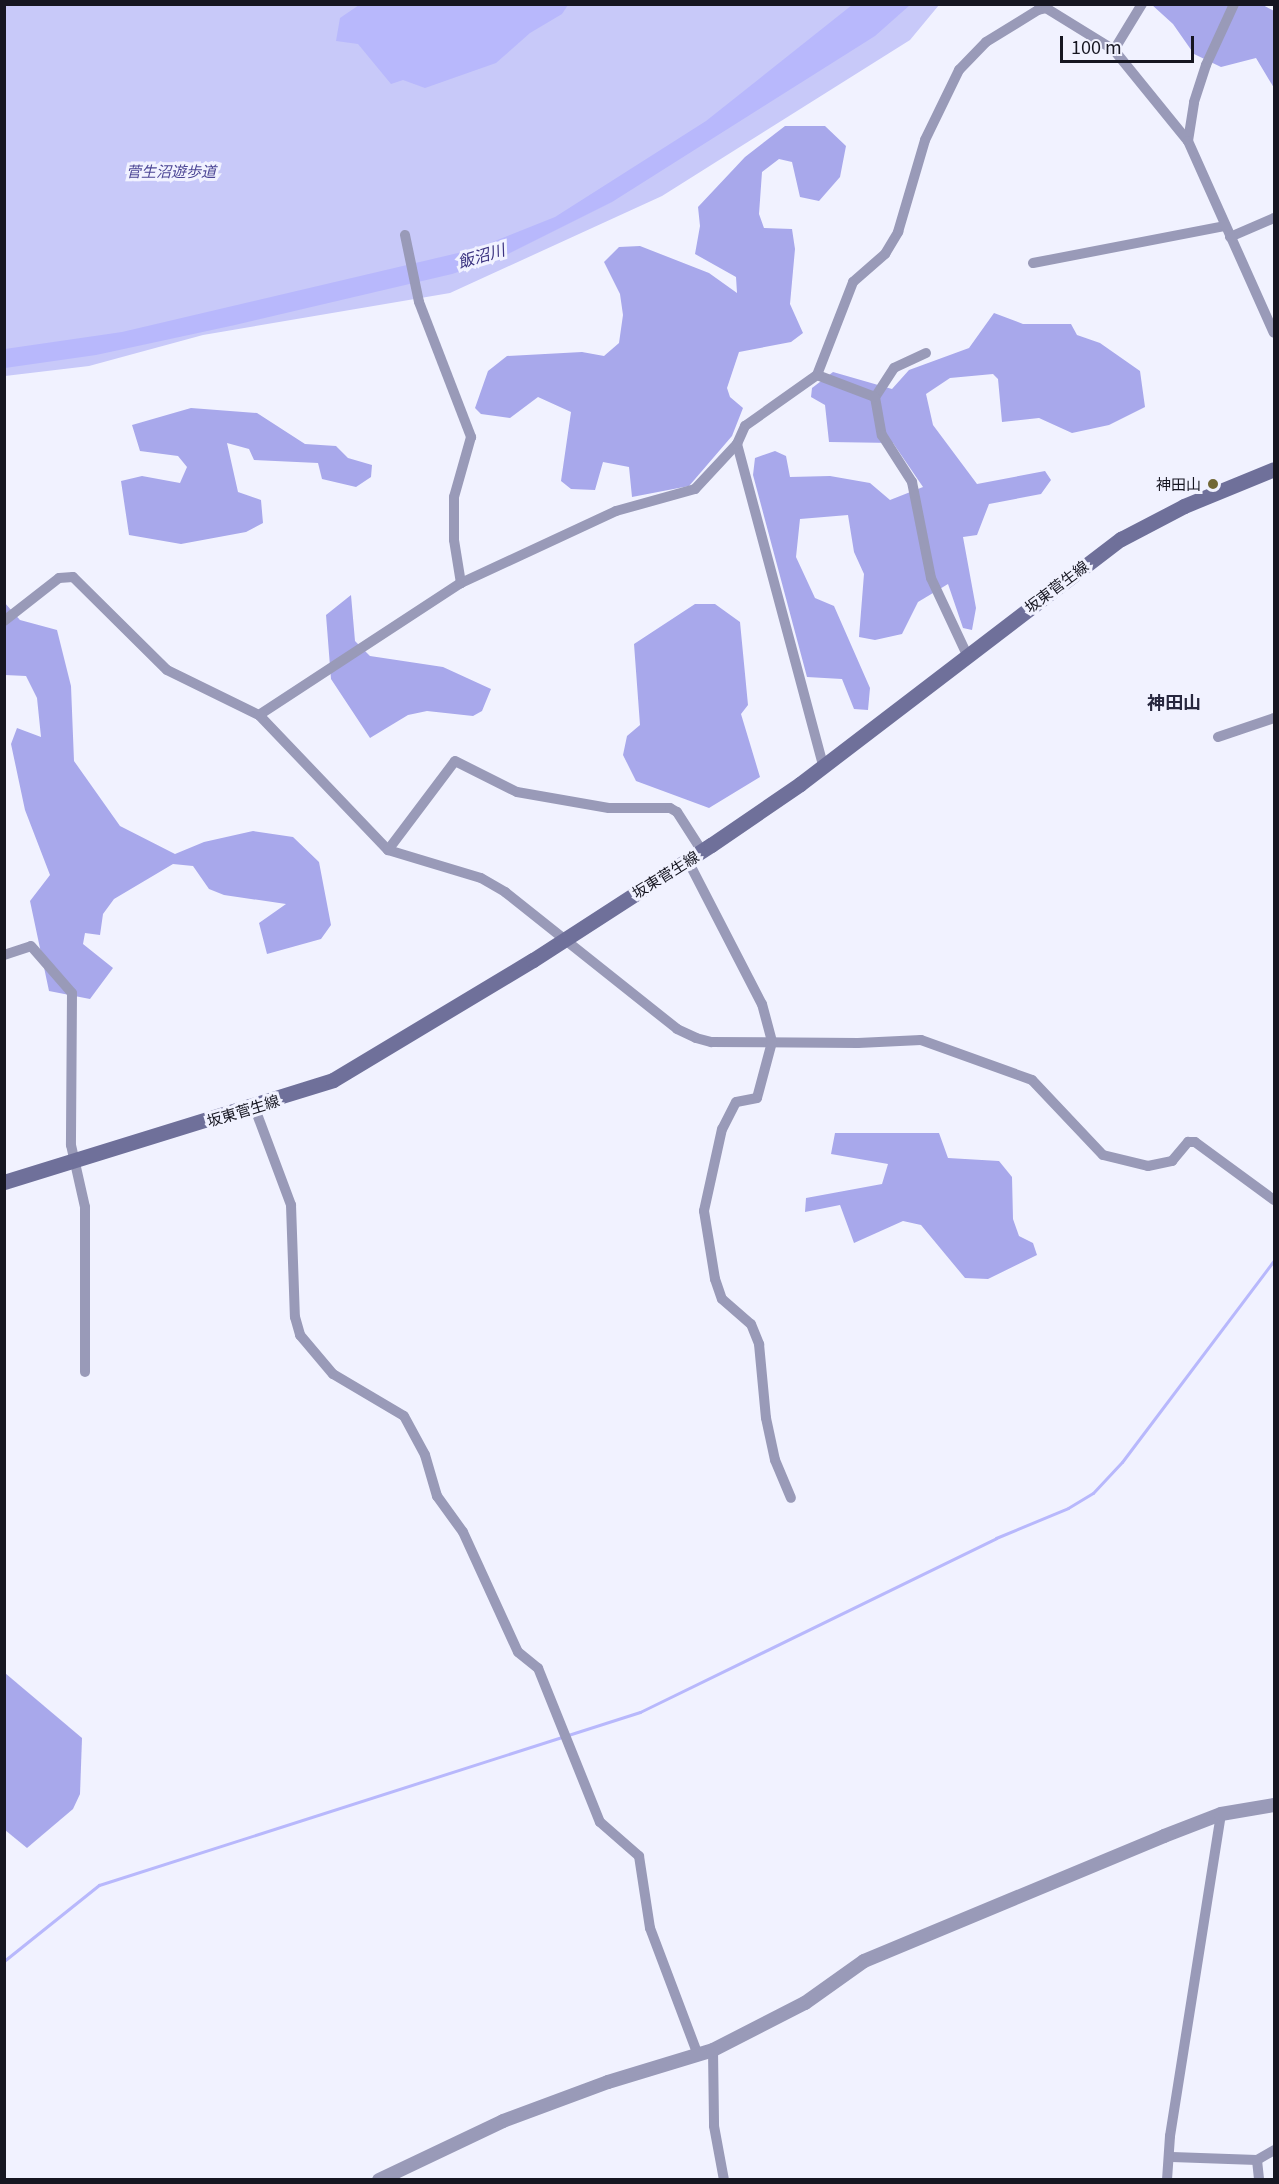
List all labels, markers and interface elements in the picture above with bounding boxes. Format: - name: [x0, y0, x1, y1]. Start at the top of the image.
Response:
- scale bar: [1063, 24, 1196, 62]
- text: 100 m: [1071, 33, 1122, 59]
- park label: 菅生沼遊歩道: [126, 162, 216, 180]
- water label: 飯沼川: [455, 239, 507, 271]
- place label: 神田山: [1156, 475, 1201, 493]
- marker: 神田山: [1206, 477, 1220, 491]
- street label: 坂東菅生線: [1021, 556, 1091, 616]
- district label: 神田山: [1147, 690, 1201, 712]
- street label: 坂東菅生線: [628, 846, 702, 902]
- street label: 坂東菅生線: [205, 1090, 281, 1130]

